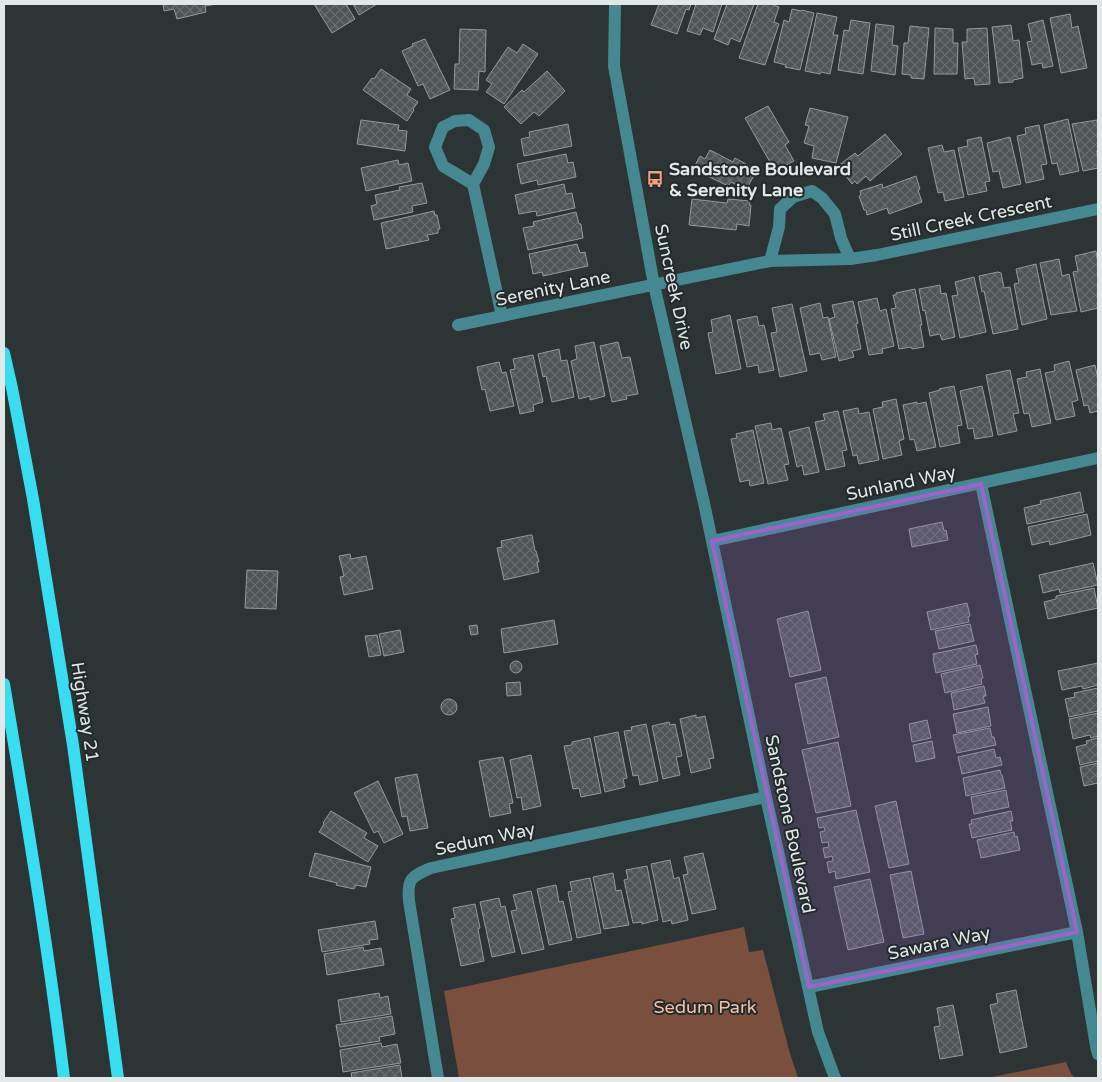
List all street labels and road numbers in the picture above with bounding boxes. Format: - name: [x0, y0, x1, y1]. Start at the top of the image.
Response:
- street label: Still Creek Crescent: [888, 190, 1054, 246]
- street label: Suncreek Drive: [650, 222, 698, 352]
- street label: Serenity Lane: [494, 265, 612, 311]
- street label: Sunland Way: [844, 461, 958, 505]
- street label: Highway 21: [66, 660, 104, 764]
- street label: Sandstone Boulevard: [760, 733, 820, 915]
- street label: Sedum Way: [433, 818, 537, 860]
- street label: Sawara Way: [886, 921, 993, 965]

